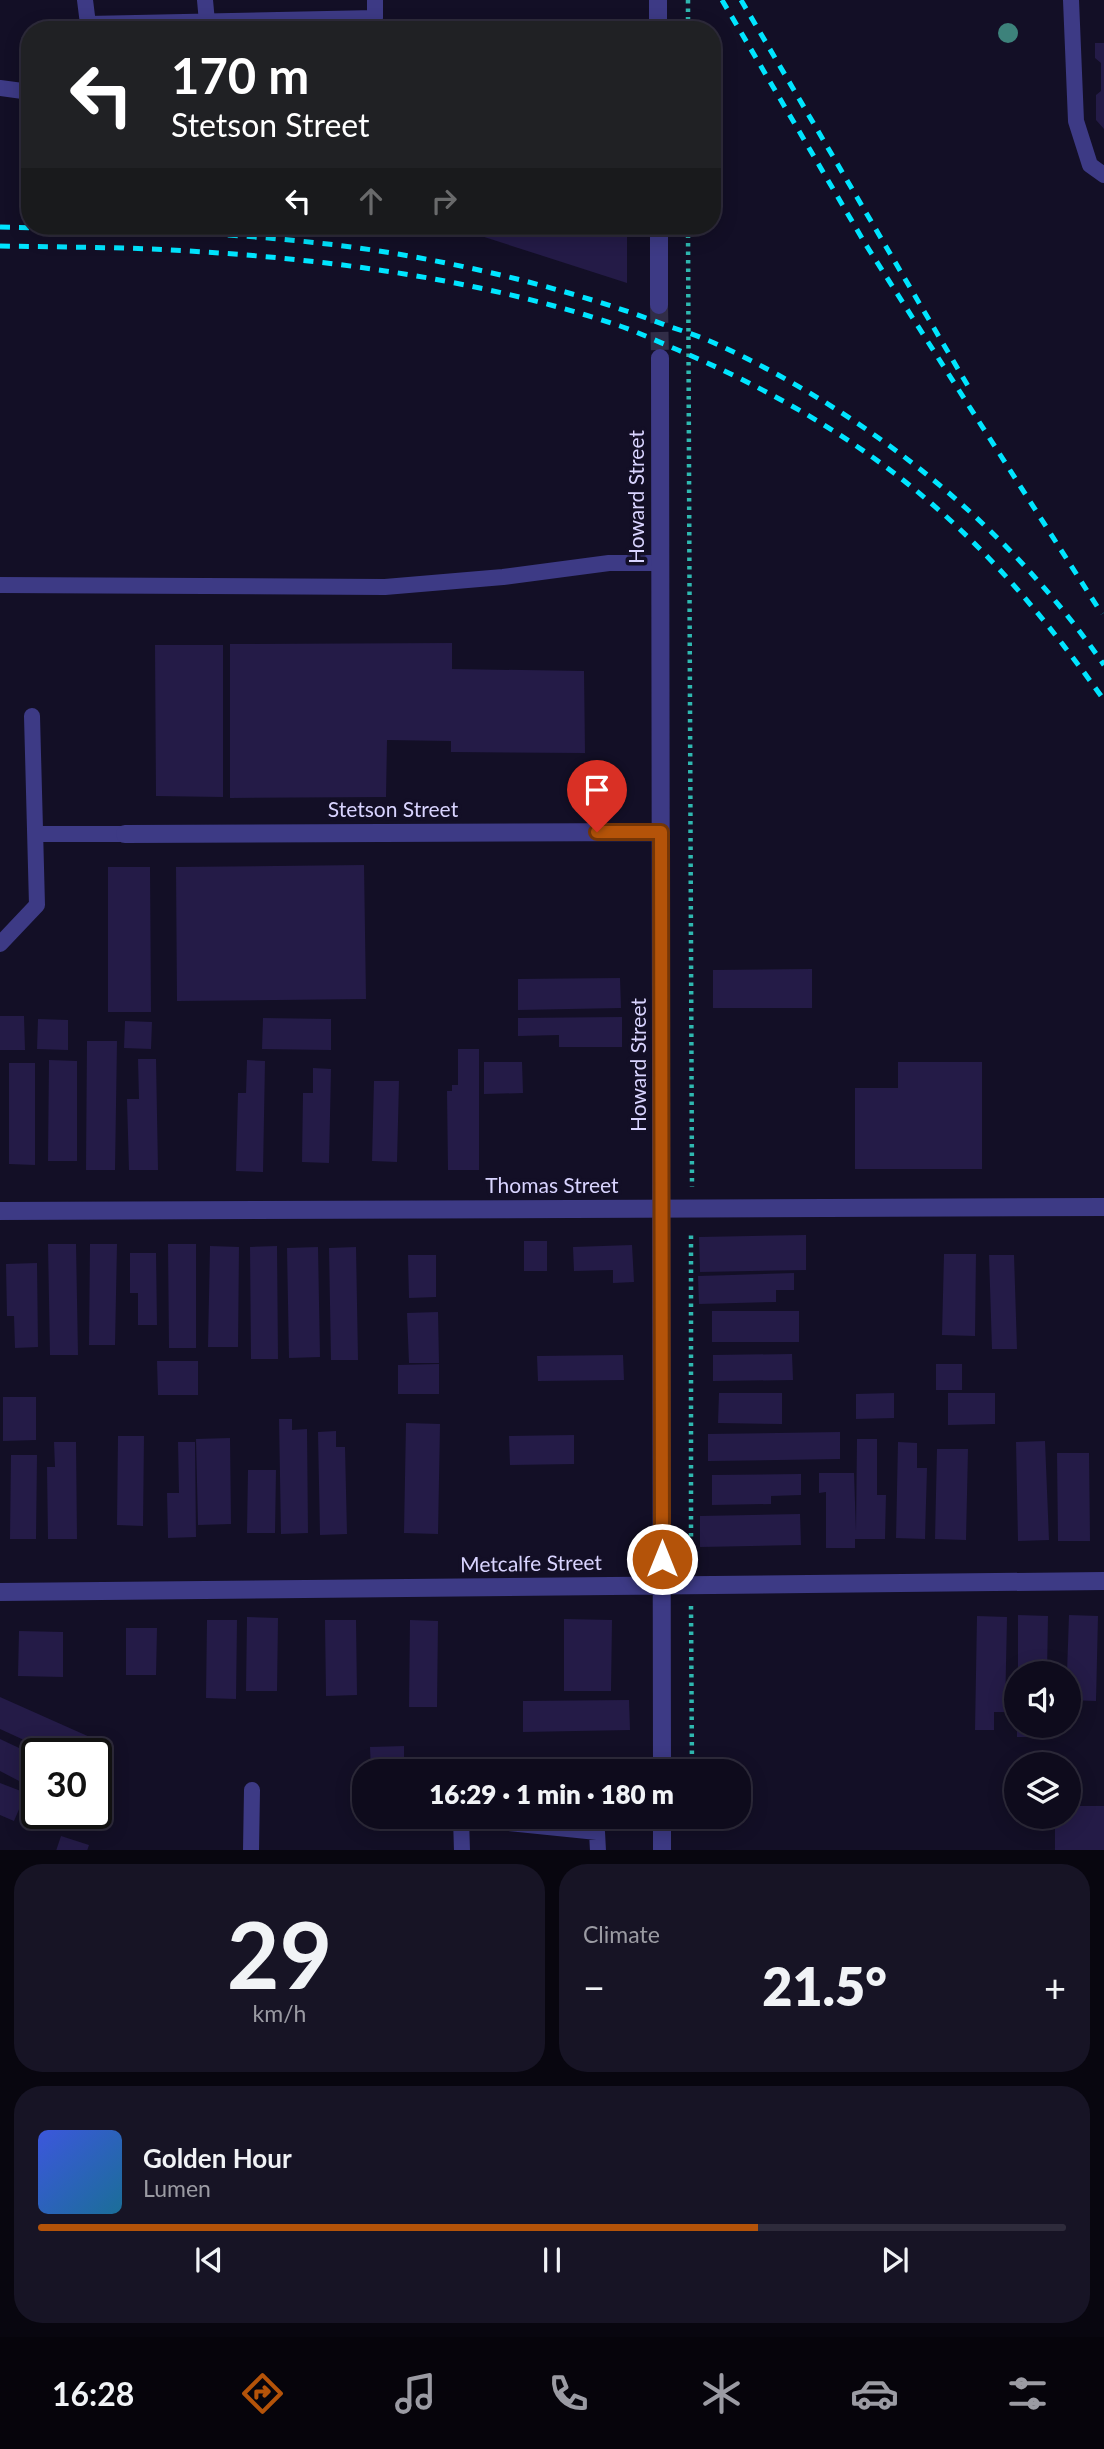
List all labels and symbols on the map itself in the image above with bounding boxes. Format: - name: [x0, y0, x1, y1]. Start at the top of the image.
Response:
- street label: Howard Street: [623, 430, 648, 564]
- pin: [567, 760, 627, 832]
- street label: Stetson Street: [328, 796, 459, 821]
- street label: Howard Street: [625, 998, 650, 1132]
- street label: Thomas Street: [485, 1172, 619, 1197]
- position arrow: [625, 1522, 699, 1596]
- street label: Metcalfe Street: [460, 1549, 603, 1576]
- speed limit sign: 30: [21, 1738, 112, 1829]

